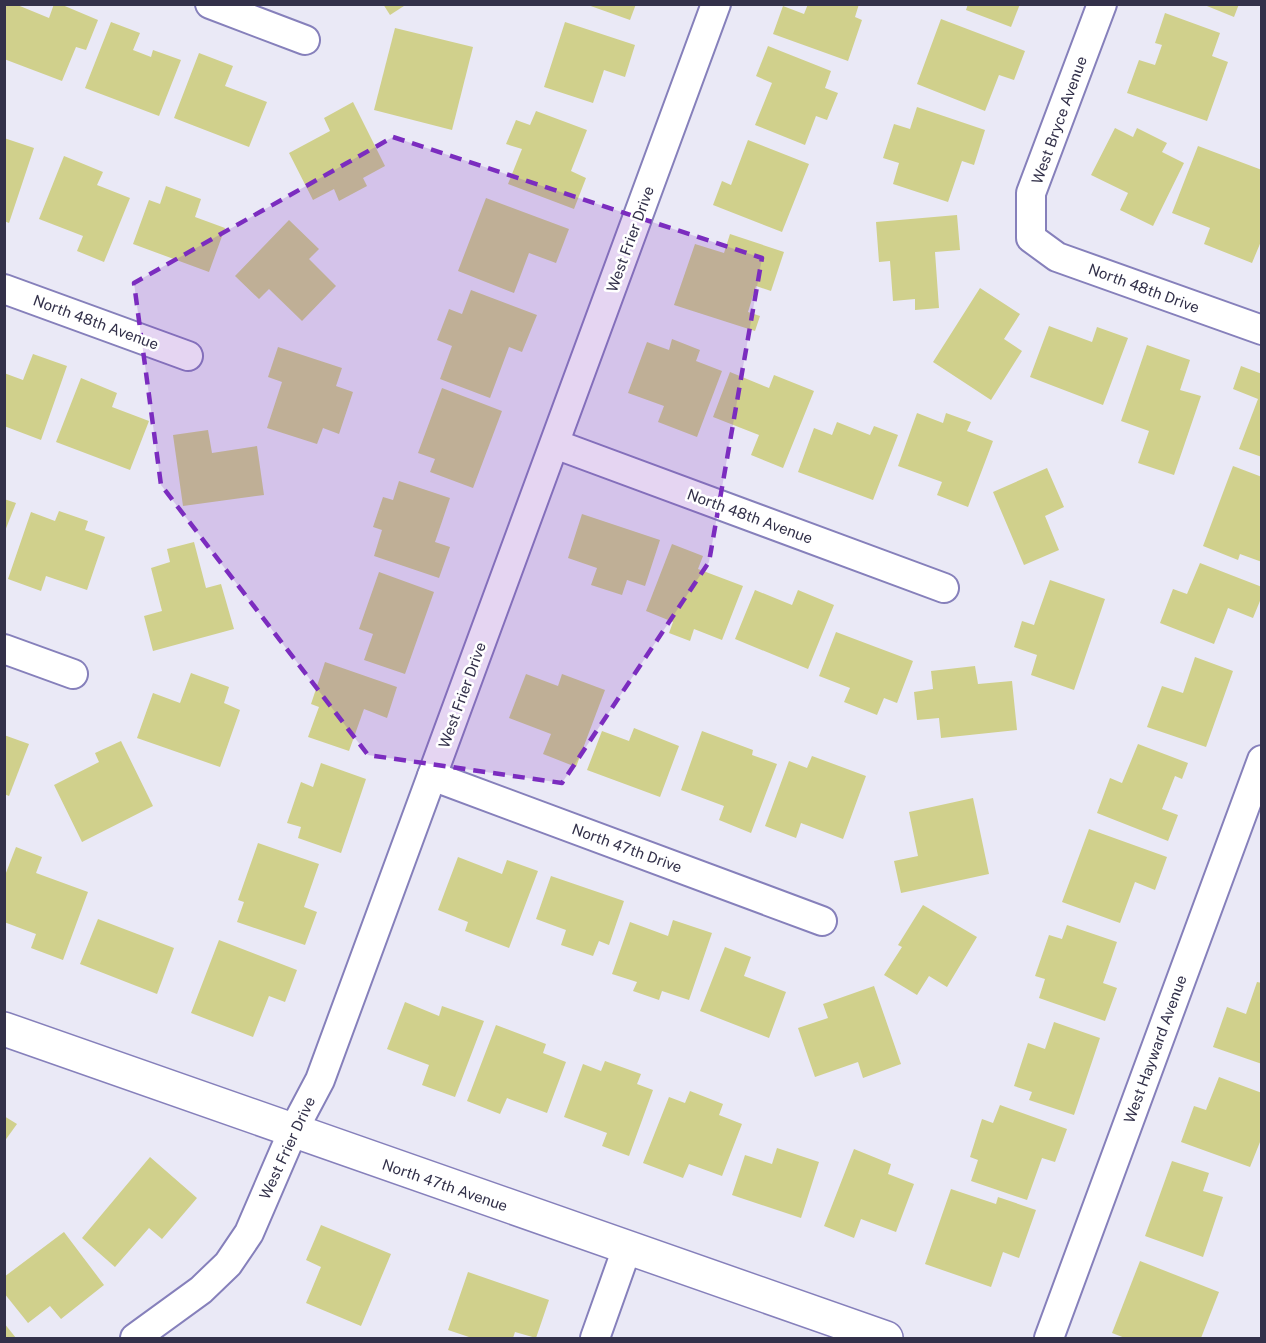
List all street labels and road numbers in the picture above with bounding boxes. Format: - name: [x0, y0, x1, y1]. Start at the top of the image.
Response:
- street label: West Bryce Avenue: [1028, 54, 1090, 186]
- street label: West Frier Drive: [603, 184, 657, 294]
- street label: North 48th Drive: [1086, 260, 1202, 316]
- street label: North 48th Avenue: [31, 291, 161, 353]
- street label: North 48th Avenue: [685, 485, 815, 547]
- street label: West Frier Drive: [435, 640, 489, 750]
- street label: North 47th Drive: [570, 820, 684, 876]
- street label: West Hayward Avenue: [1120, 973, 1190, 1125]
- street label: West Frier Drive: [256, 1094, 318, 1202]
- street label: North 47th Avenue: [380, 1156, 510, 1214]

